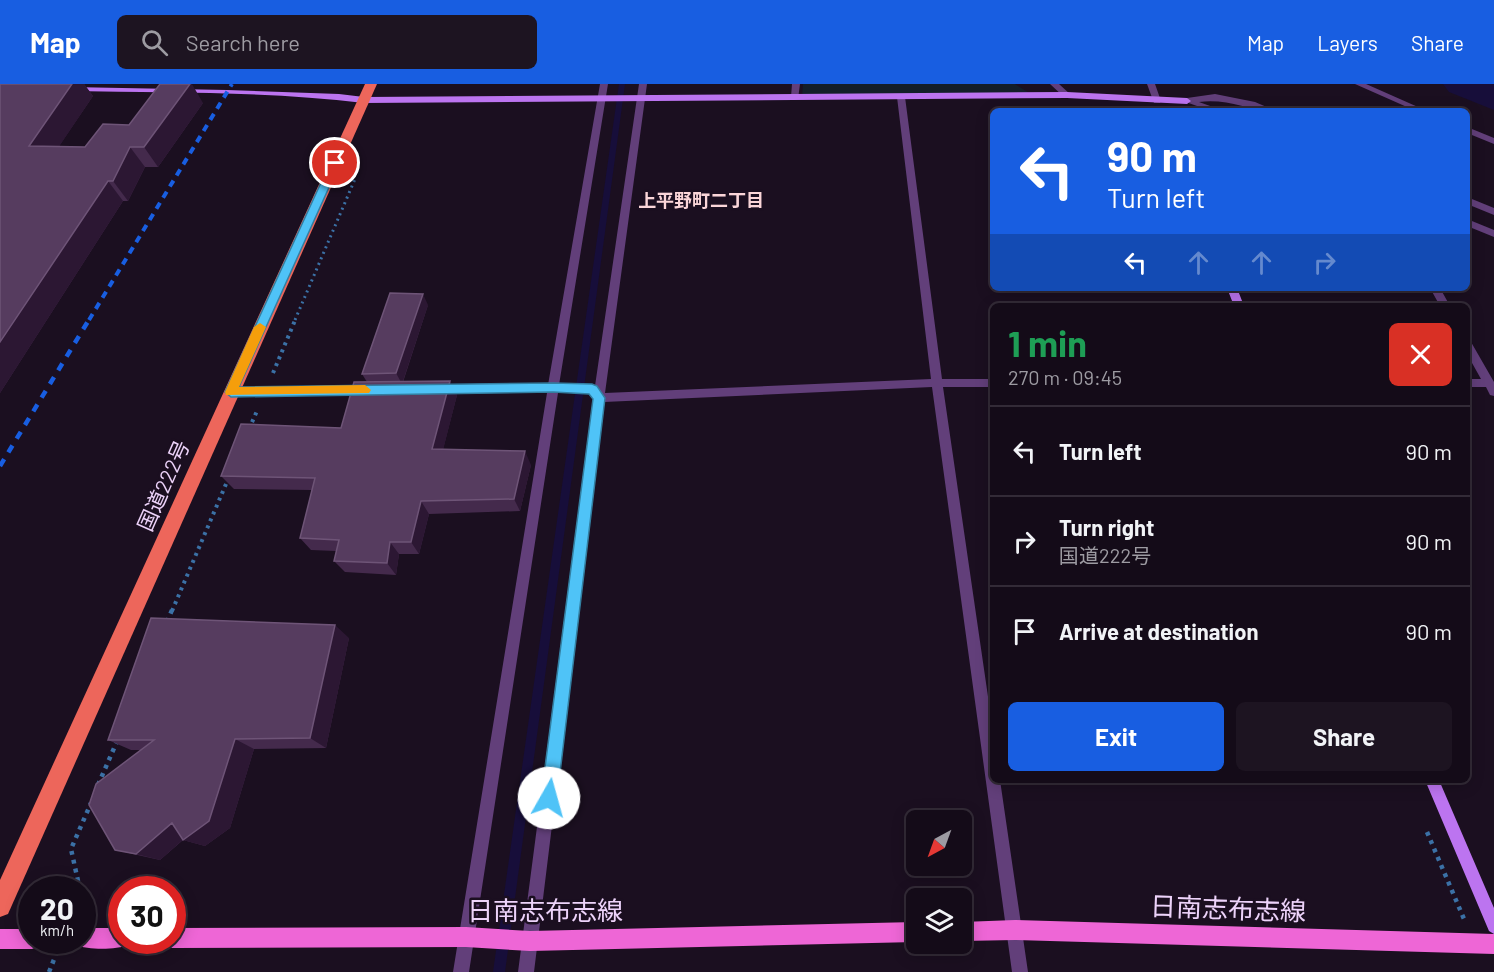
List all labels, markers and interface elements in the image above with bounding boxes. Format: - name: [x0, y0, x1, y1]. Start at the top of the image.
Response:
- search box: [117, 15, 537, 69]
- text: Map: [30, 25, 81, 59]
- icon: search: [138, 26, 171, 59]
- text: Search here: [186, 29, 300, 55]
- text: Map: [1247, 30, 1284, 55]
- text: Layers: [1317, 30, 1378, 55]
- text: Share: [1411, 30, 1464, 55]
- text: 90 m: [1107, 130, 1197, 180]
- icon: left: [1008, 132, 1086, 210]
- pin: [309, 137, 360, 188]
- icon: arrive: [318, 146, 351, 179]
- text: Turn left: [1107, 181, 1205, 213]
- district label: 上平野町二丁目: [638, 189, 764, 211]
- icon: left: [1119, 246, 1152, 279]
- icon: ahead: [1182, 246, 1215, 279]
- icon: ahead: [1245, 246, 1278, 279]
- icon: right: [1308, 246, 1341, 279]
- text: 1 min: [1008, 321, 1087, 364]
- button: close: [1389, 323, 1452, 386]
- text: 270 m · 09:45: [1008, 365, 1122, 389]
- icon: left: [1008, 435, 1041, 468]
- street label: 国道222号: [132, 436, 194, 535]
- text: Turn left: [1059, 438, 1142, 464]
- text: 90 m: [1406, 438, 1452, 464]
- text: Turn right: [1059, 514, 1154, 540]
- icon: right: [1008, 525, 1041, 558]
- text: 90 m: [1406, 528, 1452, 554]
- text: 国道222号: [1059, 543, 1151, 567]
- icon: arrive: [1008, 615, 1041, 648]
- text: Arrive at destination: [1059, 618, 1258, 644]
- text: 90 m: [1406, 618, 1452, 644]
- button: Exit: [1008, 702, 1224, 771]
- button: Share: [1236, 702, 1452, 771]
- position arrow: [517, 766, 581, 830]
- north arrow: [906, 810, 972, 876]
- map controls: [906, 810, 972, 954]
- speed limit sign: 30: [108, 876, 186, 954]
- button: layers: [906, 888, 972, 954]
- street label: 日南志布志線: [1150, 889, 1307, 926]
- text: 20: [40, 890, 74, 926]
- street label: 日南志布志線: [467, 894, 623, 925]
- text: km/h: [40, 921, 74, 939]

